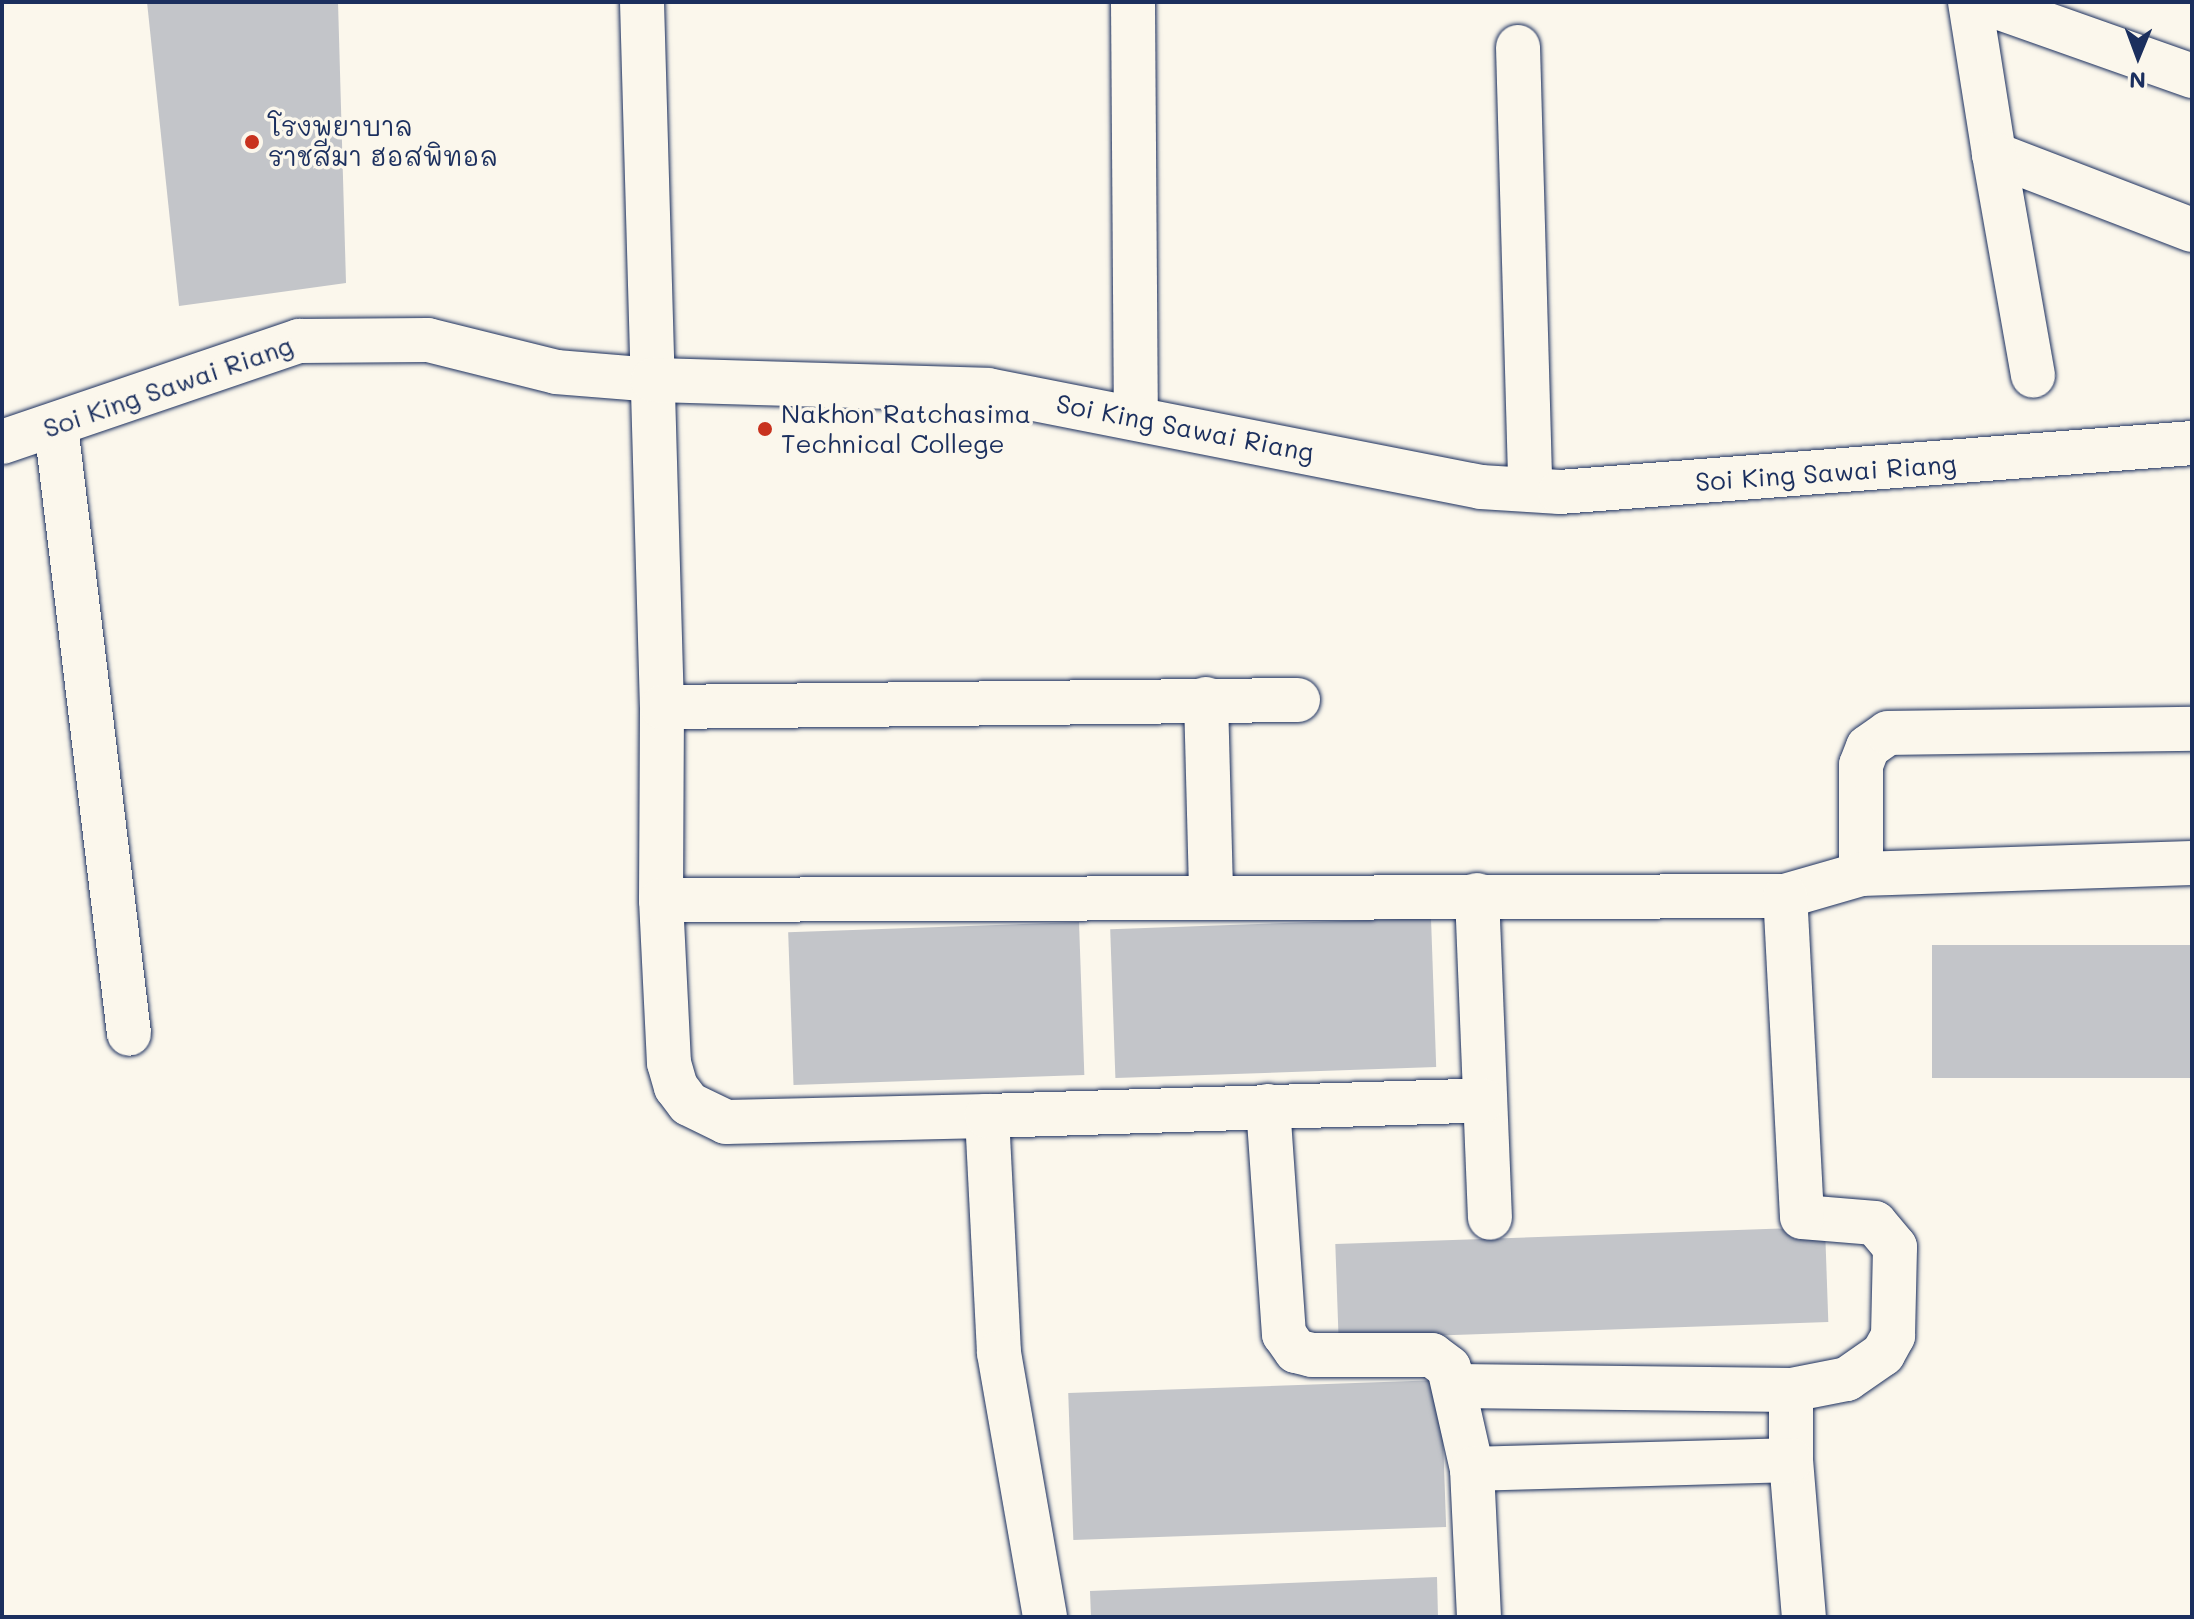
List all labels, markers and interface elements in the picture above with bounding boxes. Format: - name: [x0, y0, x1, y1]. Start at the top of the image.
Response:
- north arrow: [2098, 16, 2178, 96]
- text: N: [2129, 66, 2146, 95]
- place label: โรงพยาบาล ราชสีมา ฮอสพิทอล: [268, 111, 498, 172]
- marker: โรงพยาบาล ราชสีมา ฮอสพิทอล: [243, 133, 261, 151]
- street label: Soi King Sawai Riang: [39, 330, 297, 444]
- street label: Soi King Sawai Riang: [1054, 388, 1316, 468]
- place label: Nakhon Ratchasima Technical College: [781, 398, 1031, 460]
- marker: Nakhon Ratchasima Technical College: [756, 420, 774, 438]
- street label: Soi King Sawai Riang: [1694, 448, 1958, 498]

